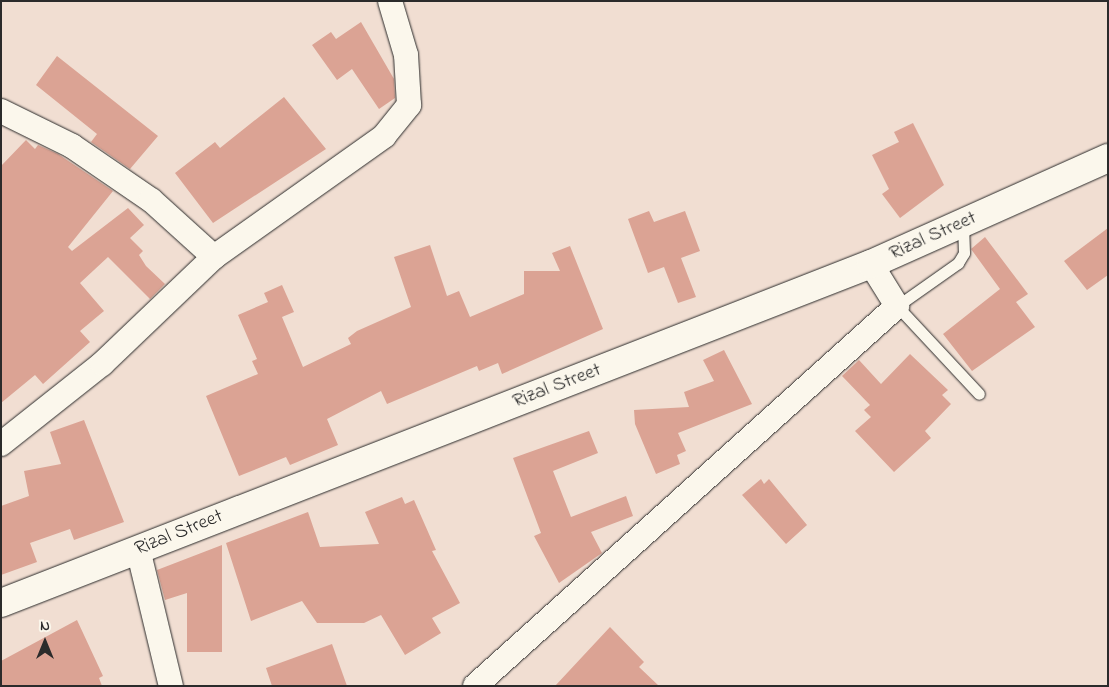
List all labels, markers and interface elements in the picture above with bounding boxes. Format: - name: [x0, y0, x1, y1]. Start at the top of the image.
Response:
- street label: Rizal Street: [886, 206, 980, 266]
- street label: Rizal Street: [509, 358, 605, 414]
- street label: Rizal Street: [132, 505, 226, 561]
- text: N: [40, 616, 50, 637]
- north arrow: [20, 617, 70, 667]

